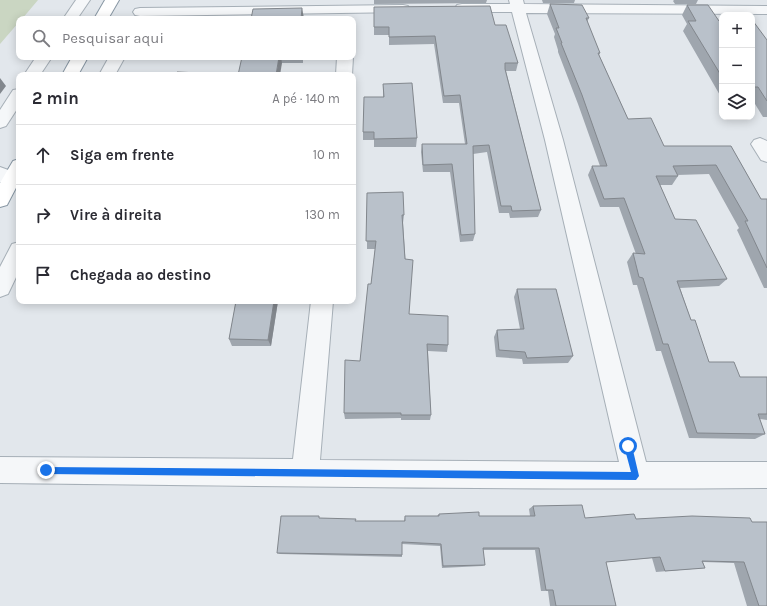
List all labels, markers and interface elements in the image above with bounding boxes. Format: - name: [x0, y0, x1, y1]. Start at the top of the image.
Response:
- map controls: [719, 12, 755, 120]
- button: +: [719, 12, 755, 48]
- search box: [16, 16, 356, 60]
- icon: search: [30, 27, 52, 49]
- text: Pesquisar aqui: [62, 29, 164, 47]
- button: −: [719, 48, 755, 84]
- button: layers: [719, 84, 755, 120]
- text: 2 min: [32, 88, 79, 108]
- text: A pé · 140 m: [272, 91, 340, 106]
- icon: ahead: [32, 144, 54, 166]
- text: Siga em frente: [70, 146, 174, 164]
- text: 10 m: [313, 147, 340, 162]
- icon: right: [32, 204, 54, 226]
- text: Vire à direita: [70, 206, 162, 224]
- text: 130 m: [305, 207, 340, 222]
- icon: arrive: [32, 264, 54, 286]
- text: Chegada ao destino: [70, 266, 211, 284]
- route start: [619, 437, 637, 455]
- route end: [37, 461, 55, 479]

